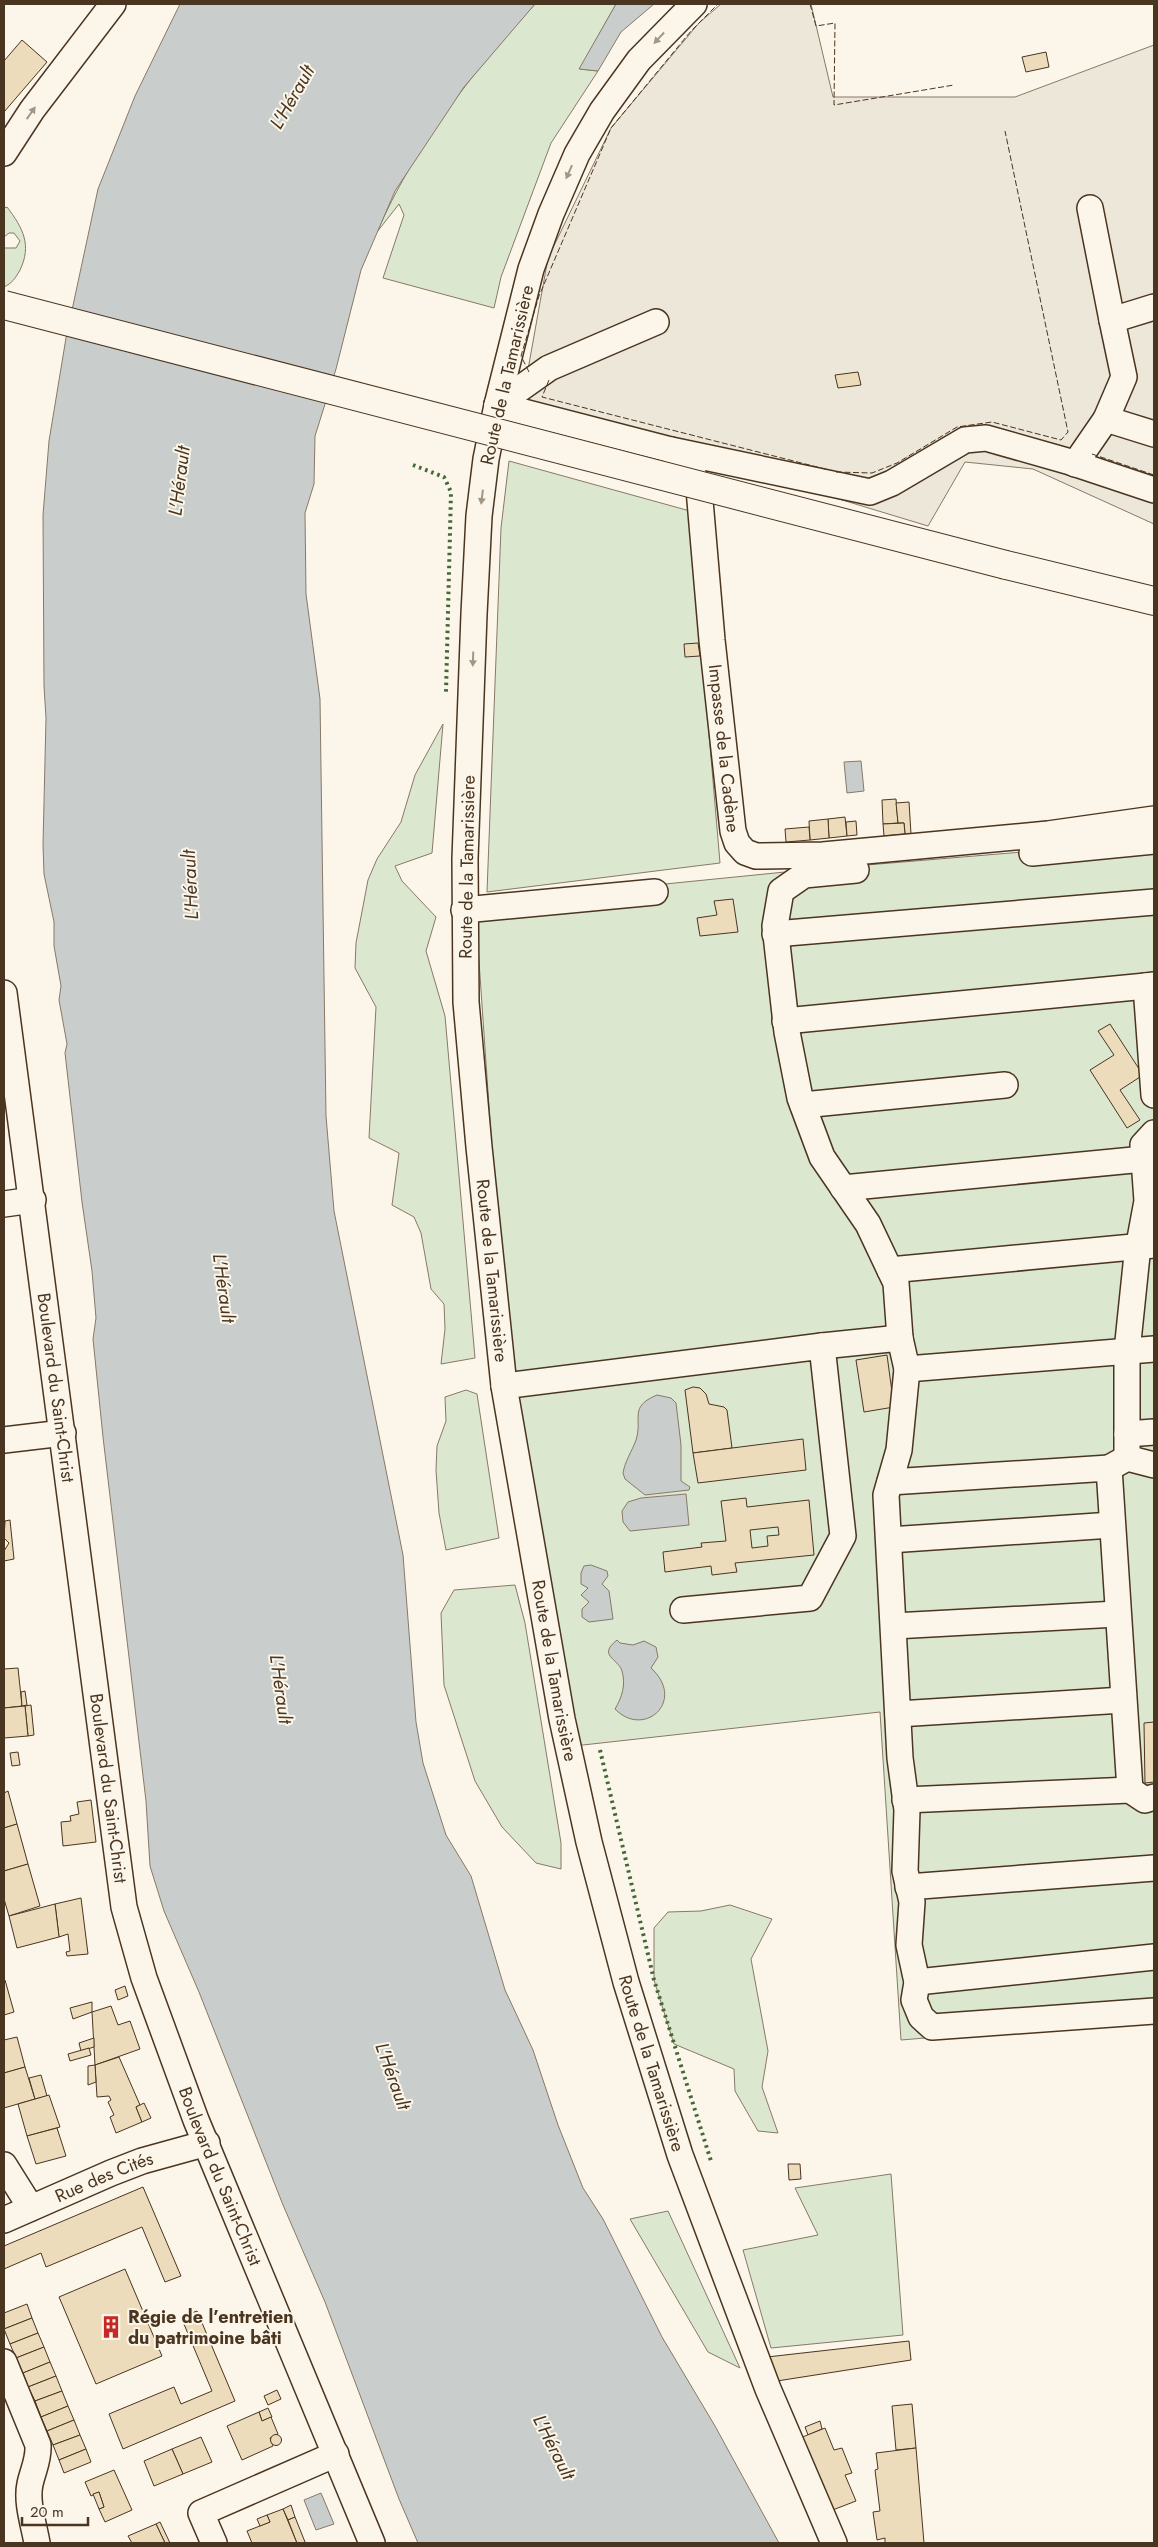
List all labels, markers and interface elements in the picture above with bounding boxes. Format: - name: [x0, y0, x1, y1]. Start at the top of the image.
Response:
- one-way arrow: [653, 32, 665, 44]
- water label: L'Hérault: [263, 59, 322, 134]
- one-way arrow: [26, 106, 35, 119]
- one-way arrow: [565, 165, 573, 179]
- street label: Route de la Tamarissière: [474, 282, 540, 468]
- water label: L'Hérault: [161, 443, 197, 517]
- one-way arrow: [478, 489, 486, 505]
- one-way arrow: [468, 651, 476, 667]
- street label: Impasse de la Cadène: [702, 663, 746, 834]
- street label: Route de la Tamarissière: [452, 775, 482, 959]
- water label: L'Hérault: [175, 848, 205, 921]
- street label: Route de la Tamarissière: [469, 1178, 514, 1363]
- water label: L'Hérault: [206, 1252, 242, 1326]
- street label: Boulevard du Saint-Christ: [30, 1291, 81, 1485]
- street label: Route de la Tamarissière: [525, 1578, 584, 1764]
- water label: L'Hérault: [263, 1653, 299, 1727]
- street label: Boulevard du Saint-Christ: [83, 1692, 134, 1885]
- street label: Route de la Tamarissière: [612, 1972, 691, 2155]
- water label: L'Hérault: [368, 2039, 418, 2115]
- street label: Boulevard du Saint-Christ: [172, 2083, 268, 2270]
- street label: Rue des Cités: [51, 2146, 156, 2209]
- place label: Régie de l’entretien du patrimoine bâti: [128, 2304, 294, 2351]
- building icon: Régie de l’entretien du patrimoine bâti: [98, 2314, 124, 2340]
- water label: L'Hérault: [526, 2410, 583, 2486]
- scale bar: [22, 2494, 89, 2526]
- text: 20 m: [30, 2501, 64, 2523]

